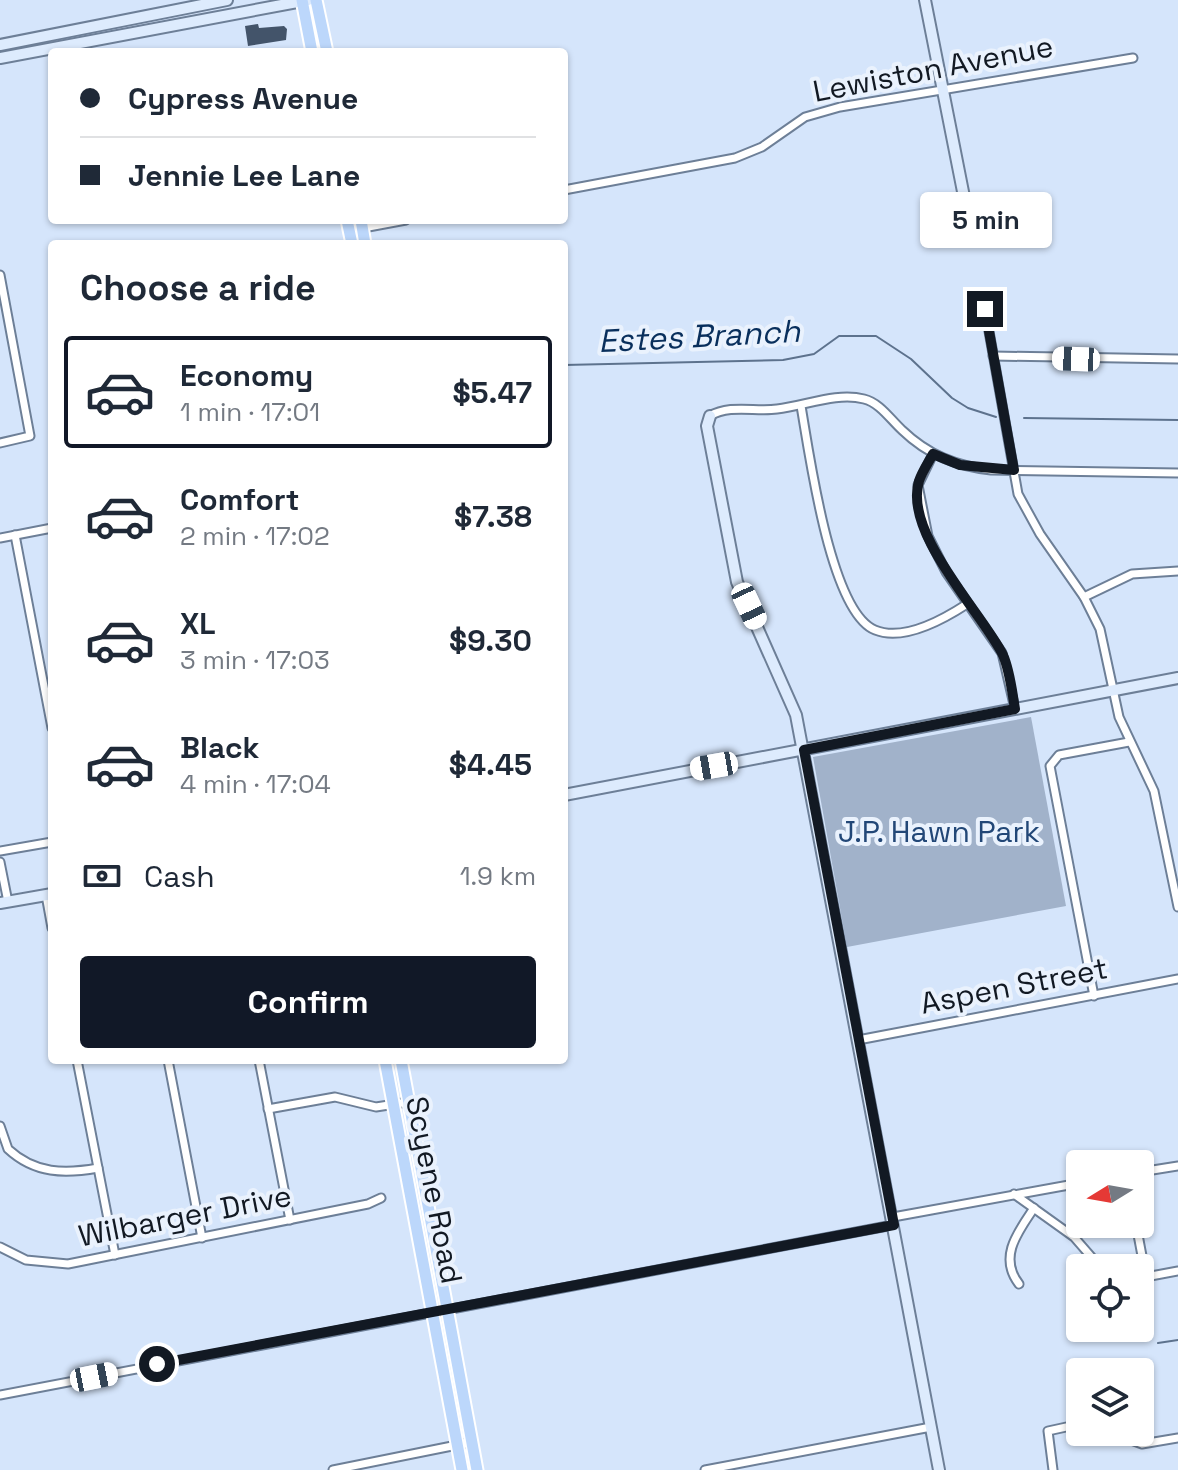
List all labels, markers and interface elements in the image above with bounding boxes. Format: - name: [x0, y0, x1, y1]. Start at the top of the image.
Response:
- street label: Lewiston Avenue: [809, 26, 1056, 111]
- text: Cypress Avenue: [128, 79, 358, 118]
- text: Jennie Lee Lane: [128, 156, 360, 195]
- callout: 5 min: [919, 193, 1051, 249]
- text: 5 min: [952, 203, 1020, 237]
- text: Choose a ride: [80, 265, 316, 311]
- route end: [967, 291, 1003, 327]
- water label: Estes Branch: [597, 311, 802, 361]
- car: [1052, 346, 1100, 372]
- icon: car: [84, 356, 156, 428]
- text: Economy: [180, 356, 313, 395]
- text: $5.47: [452, 373, 532, 412]
- text: 1 min · 17:01: [180, 395, 320, 429]
- icon: car: [84, 480, 156, 552]
- text: Comfort: [180, 480, 299, 519]
- text: $7.38: [454, 497, 532, 536]
- text: 2 min · 17:02: [180, 519, 330, 553]
- car: [728, 579, 770, 633]
- icon: car: [84, 604, 156, 676]
- text: XL: [180, 604, 216, 643]
- text: $9.30: [449, 621, 532, 660]
- text: 3 min · 17:03: [180, 643, 330, 677]
- icon: car: [84, 728, 156, 800]
- text: Black: [180, 728, 259, 767]
- text: $4.45: [449, 745, 532, 784]
- car: [688, 750, 740, 782]
- text: 4 min · 17:04: [180, 767, 331, 801]
- park label: J.P. Hawn Park: [838, 812, 1040, 851]
- icon: cash: [80, 854, 124, 898]
- text: Cash: [144, 857, 215, 896]
- text: 1.9 km: [460, 859, 536, 893]
- street label: Aspen Street: [917, 948, 1111, 1023]
- button: Confirm: [80, 956, 536, 1048]
- street label: Scyene Road: [397, 1093, 472, 1287]
- north arrow: [1066, 1150, 1154, 1238]
- map controls: [1066, 1150, 1154, 1446]
- street label: Wilbarger Drive: [75, 1176, 295, 1255]
- button: locate: [1066, 1254, 1154, 1342]
- route start: [139, 1346, 175, 1382]
- button: layers: [1066, 1358, 1154, 1446]
- car: [68, 1361, 120, 1393]

